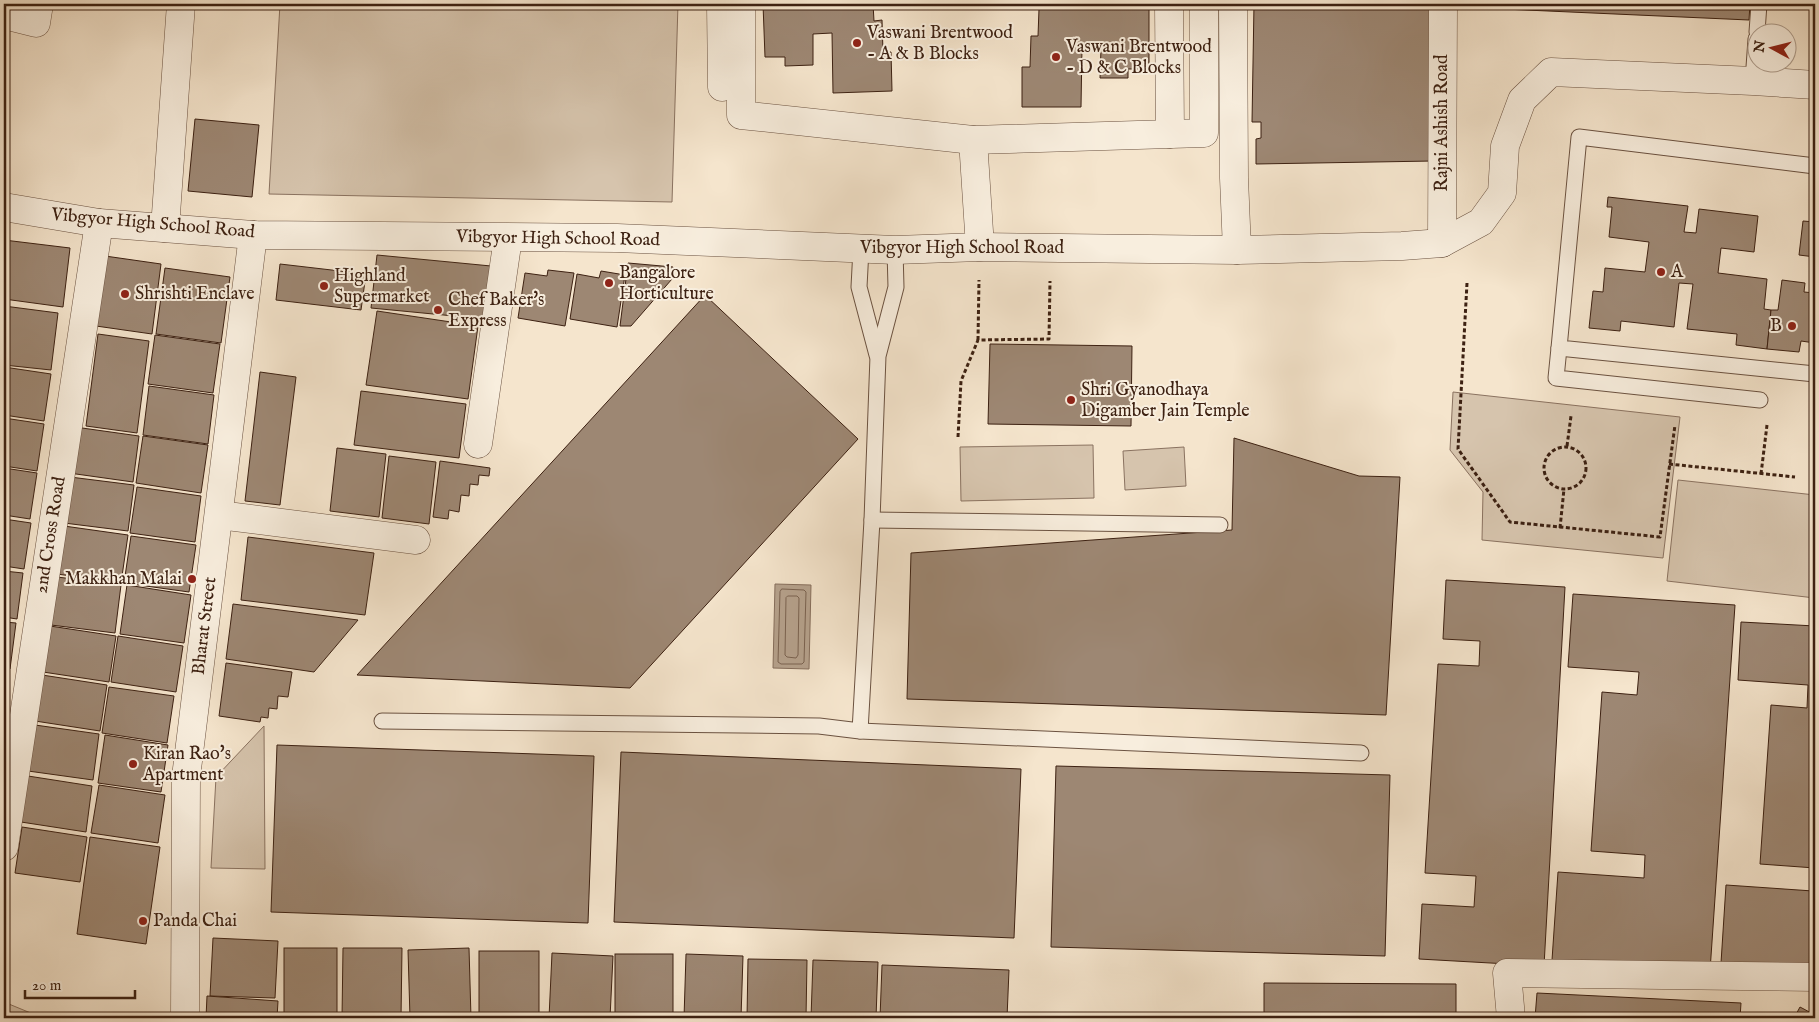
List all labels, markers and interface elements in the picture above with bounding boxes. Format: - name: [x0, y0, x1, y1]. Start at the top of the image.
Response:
- place label: Vaswani Brentwood - A & B Blocks: [866, 22, 1013, 66]
- north arrow: [1746, 22, 1796, 72]
- place label: Vaswani Brentwood - D & C Blocks: [1065, 36, 1212, 80]
- marker: Vaswani Brentwood - A & B Blocks: [851, 37, 863, 49]
- text: N: [1750, 39, 1770, 55]
- marker: Vaswani Brentwood - D & C Blocks: [1050, 51, 1062, 63]
- street label: Rajni Ashish Road: [1431, 54, 1454, 192]
- street label: Vibgyor High School Road: [49, 204, 256, 244]
- street label: Vibgyor High School Road: [455, 226, 661, 252]
- street label: Vibgyor High School Road: [859, 237, 1064, 260]
- place label: A: [1670, 261, 1684, 284]
- place label: Bangalore Horticulture: [619, 262, 714, 306]
- place label: Highland Supermarket: [334, 265, 429, 309]
- marker: A: [1655, 266, 1667, 278]
- marker: Bangalore Horticulture: [603, 277, 615, 289]
- marker: Highland Supermarket: [318, 280, 330, 292]
- place label: Shrishti Enclave: [135, 283, 254, 306]
- marker: Shrishti Enclave: [119, 288, 131, 300]
- place label: Chef Baker's Express: [448, 289, 544, 333]
- marker: Chef Baker's Express: [432, 304, 444, 316]
- place label: B: [1770, 315, 1782, 338]
- marker: B: [1786, 320, 1798, 332]
- place label: Shri Gyanodhaya Digamber Jain Temple: [1081, 379, 1250, 423]
- marker: Shri Gyanodhaya Digamber Jain Temple: [1065, 394, 1077, 406]
- street label: 2nd Cross Road: [30, 475, 72, 595]
- place label: Makkhan Malai: [65, 568, 182, 591]
- marker: Makkhan Malai: [186, 573, 198, 585]
- street label: Bharat Street: [188, 576, 222, 676]
- place label: Kiran Rao's Apartment: [142, 743, 231, 787]
- marker: Kiran Rao's Apartment: [127, 758, 139, 770]
- place label: Panda Chai: [153, 910, 237, 933]
- marker: Panda Chai: [137, 915, 149, 927]
- scale bar: [25, 967, 135, 999]
- text: 20 m: [32, 976, 62, 995]

